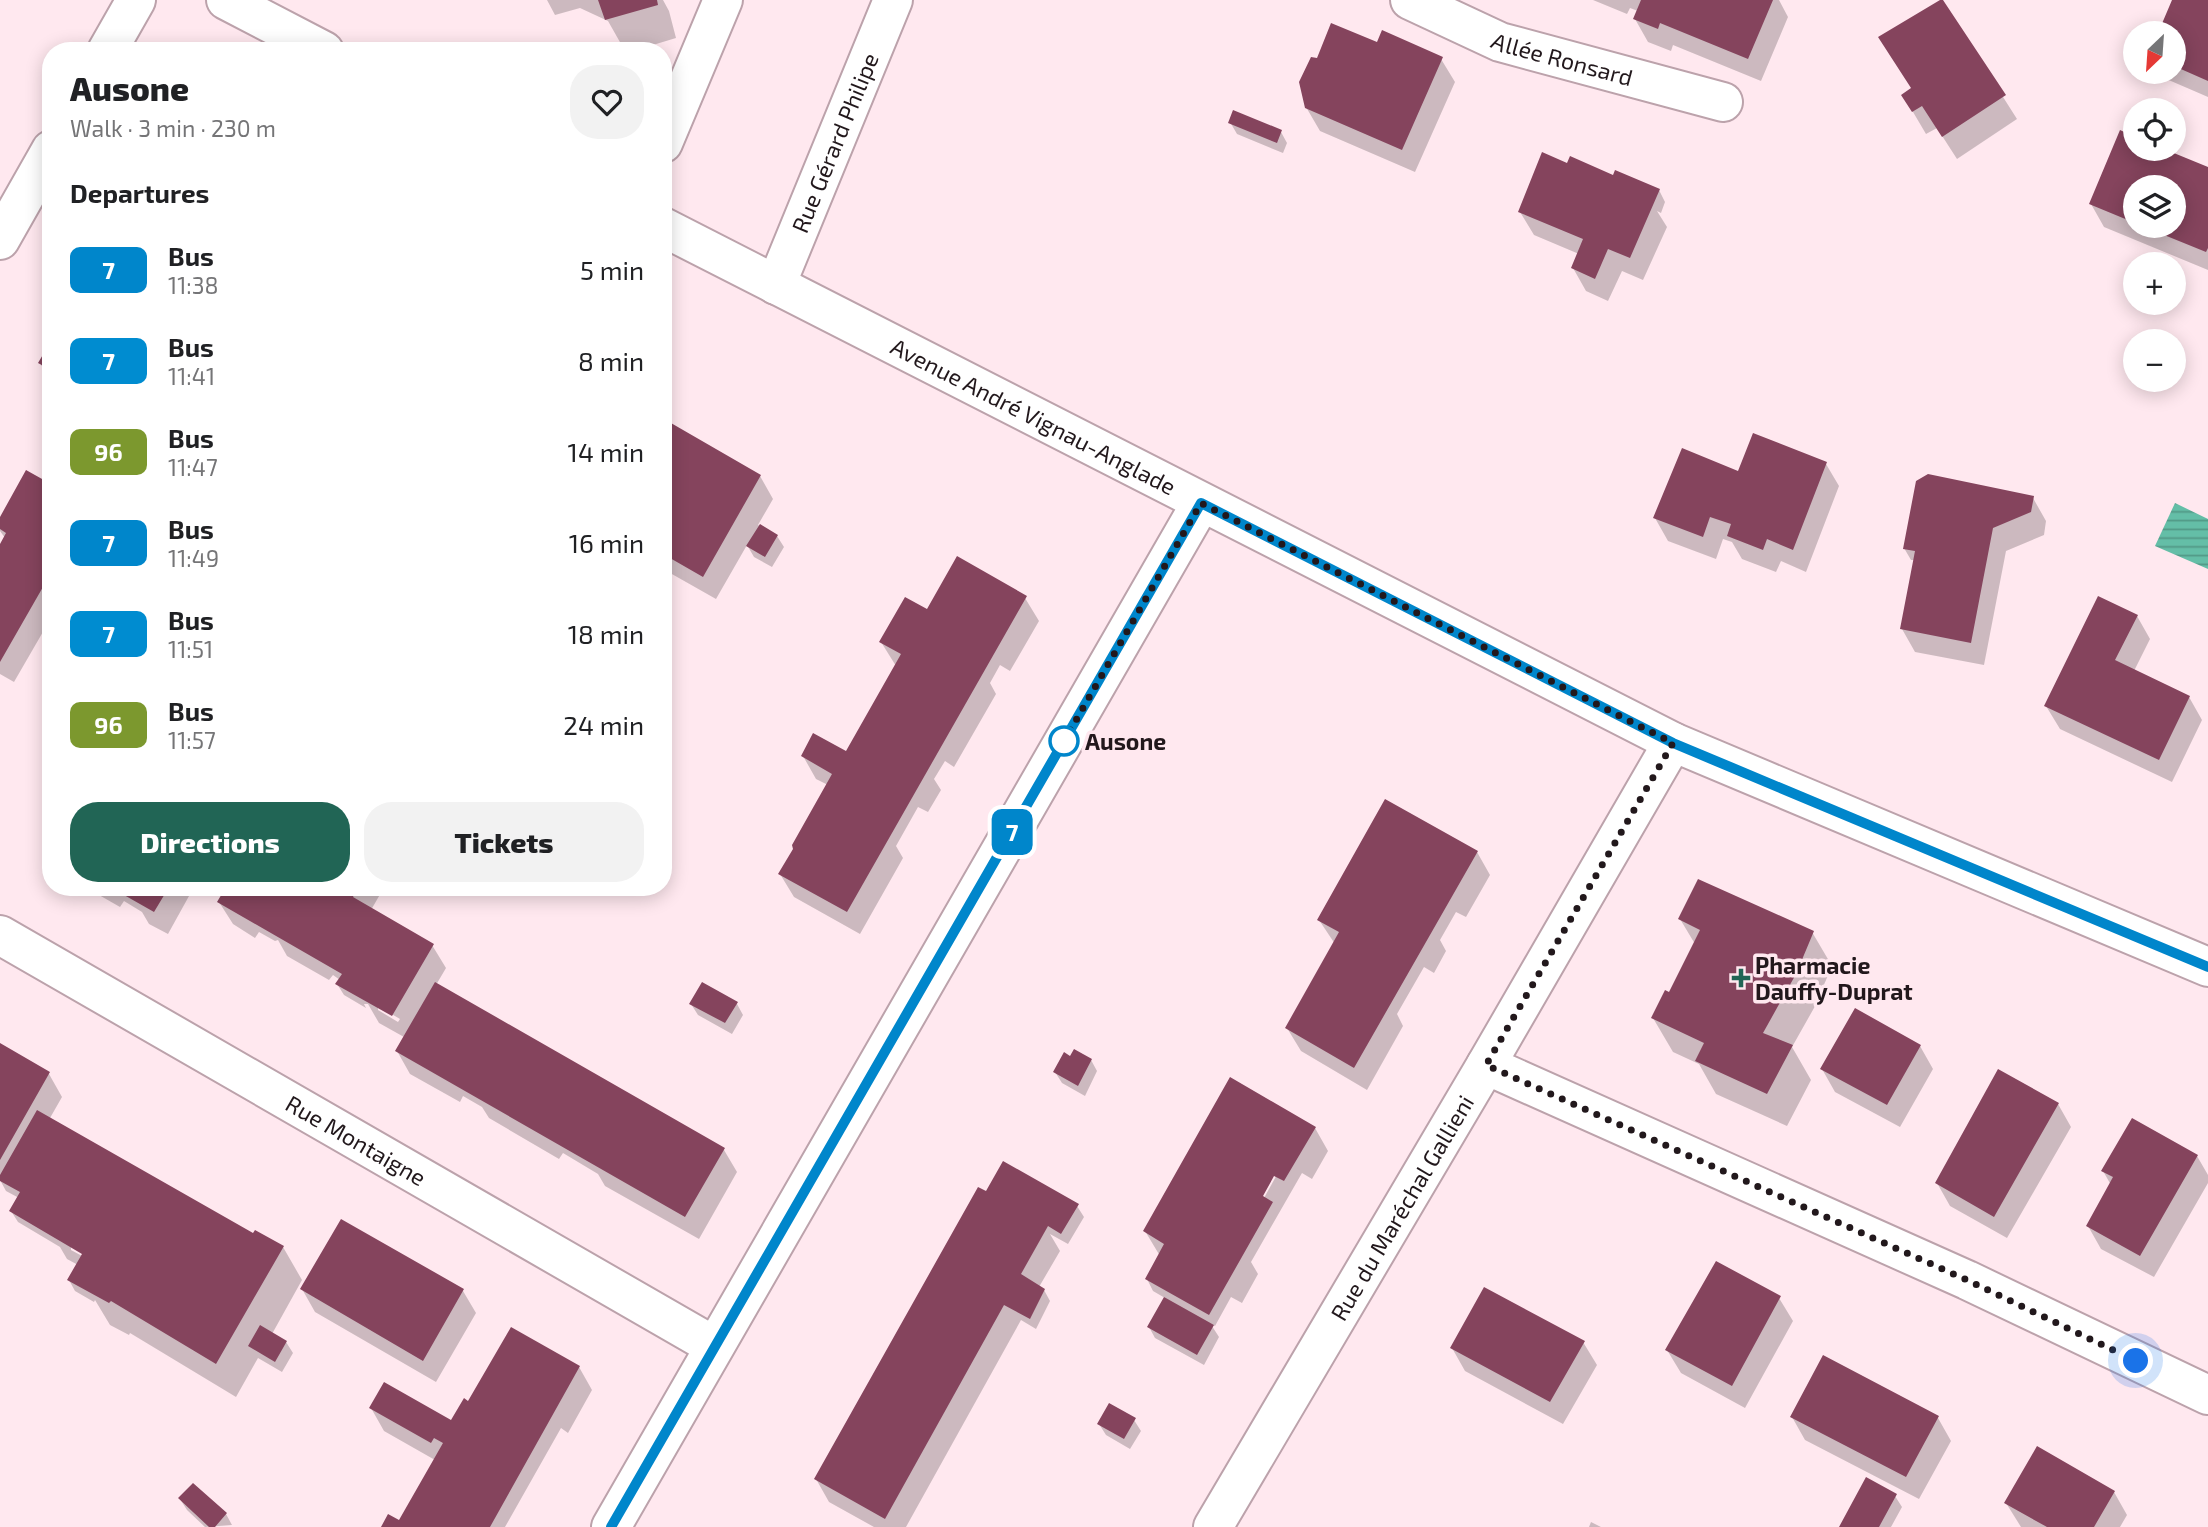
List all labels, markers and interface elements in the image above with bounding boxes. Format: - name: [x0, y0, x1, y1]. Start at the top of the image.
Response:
- north arrow: [2123, 21, 2186, 84]
- map controls: [2123, 21, 2186, 392]
- street label: Allée Ronsard: [1487, 26, 1636, 91]
- street label: Rue Gérard Philipe: [785, 49, 884, 237]
- button: heart: [570, 65, 644, 139]
- text: Ausone: [70, 68, 189, 108]
- button: locate: [2123, 98, 2186, 161]
- text: Walk · 3 min · 230 m: [70, 114, 276, 142]
- button: layers: [2123, 175, 2186, 238]
- text: Departures: [70, 177, 209, 208]
- text: Bus: [168, 240, 214, 271]
- button: +: [2123, 252, 2186, 315]
- text: 5 min: [580, 254, 644, 285]
- text: 7: [102, 255, 115, 284]
- text: 11:38: [168, 271, 219, 299]
- button: −: [2123, 329, 2186, 392]
- text: Bus: [168, 331, 214, 362]
- street label: Avenue André Vignau-Anglade: [886, 332, 1181, 500]
- text: 8 min: [578, 345, 644, 376]
- text: 7: [102, 346, 115, 375]
- text: 11:41: [168, 362, 215, 390]
- text: Bus: [168, 422, 214, 453]
- text: 14 min: [568, 436, 644, 467]
- text: 96: [94, 437, 123, 466]
- text: 11:47: [168, 453, 218, 481]
- text: Bus: [168, 513, 214, 544]
- text: 16 min: [569, 527, 644, 558]
- text: 7: [102, 528, 115, 557]
- text: 11:49: [168, 544, 219, 572]
- text: Bus: [168, 604, 214, 635]
- text: 18 min: [568, 618, 644, 649]
- text: 7: [102, 619, 115, 648]
- text: 11:51: [168, 635, 213, 663]
- text: Bus: [168, 695, 214, 726]
- text: 24 min: [563, 709, 644, 740]
- text: 96: [94, 710, 123, 739]
- text: 11:57: [168, 726, 216, 754]
- marker: Ausone: [1049, 726, 1079, 756]
- place label: Ausone: [1085, 727, 1166, 755]
- button: Directions: [70, 802, 350, 882]
- button: Tickets: [364, 802, 644, 882]
- line badge: 7: [989, 809, 1035, 855]
- text: 7: [1006, 817, 1018, 846]
- place label: Pharmacie Dauffy-Duprat: [1755, 951, 1913, 1005]
- marker: Pharmacie Dauffy-Duprat: [1733, 970, 1749, 986]
- street label: Rue Montaigne: [281, 1089, 431, 1191]
- street label: Rue du Maréchal Gallieni: [1324, 1090, 1479, 1325]
- your location: [2118, 1343, 2153, 1378]

